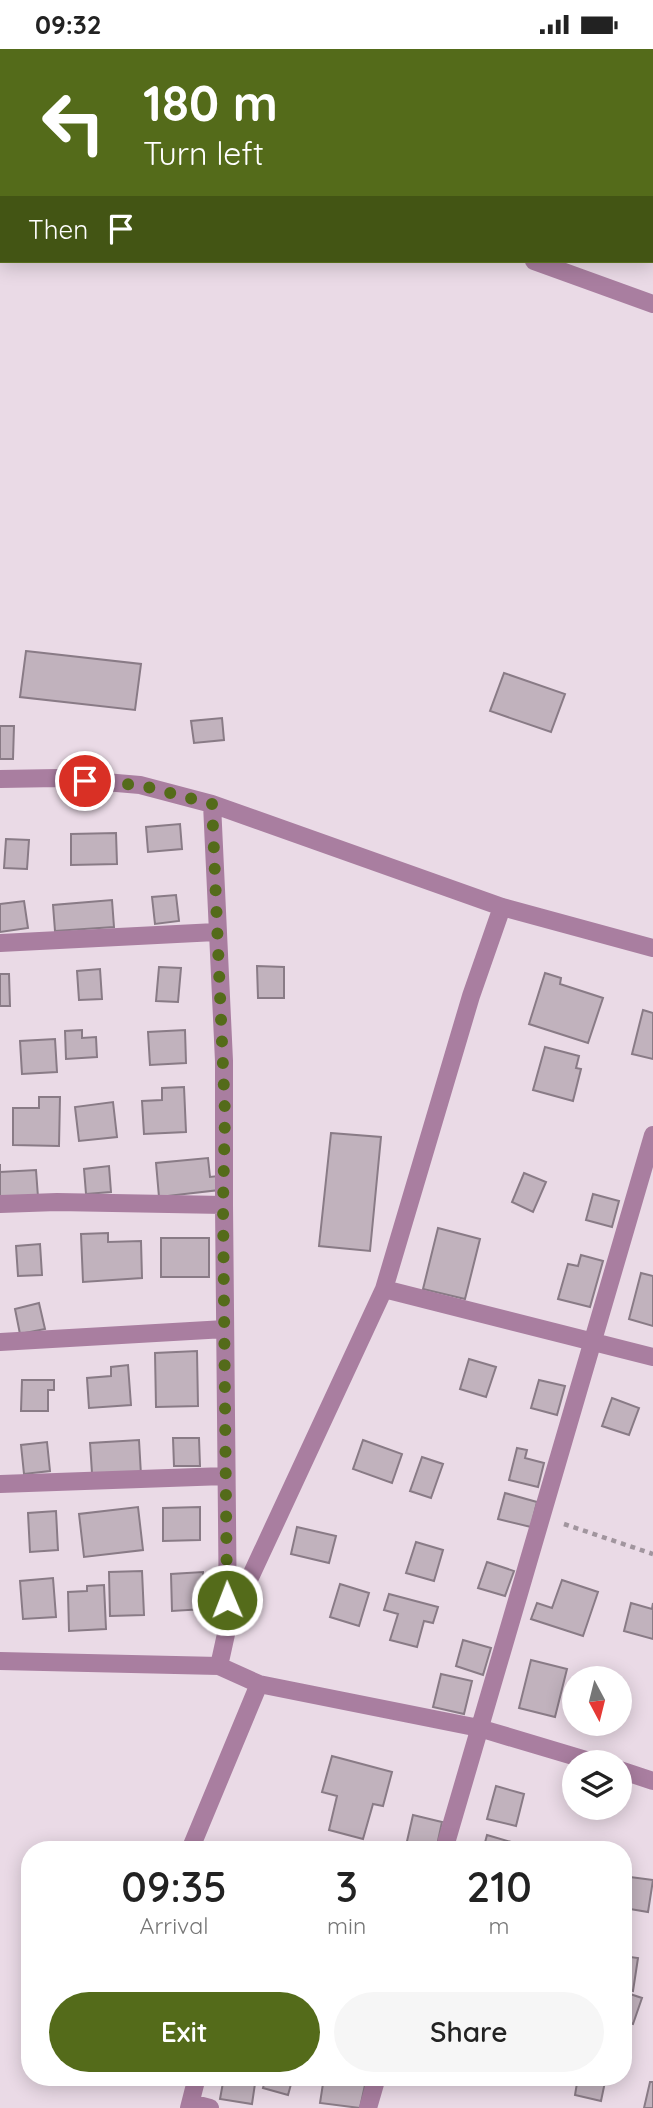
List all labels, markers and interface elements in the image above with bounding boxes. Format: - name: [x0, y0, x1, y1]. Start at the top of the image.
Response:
- text: 09:32: [35, 8, 102, 41]
- text: 180 m: [143, 72, 278, 133]
- icon: left: [28, 77, 119, 168]
- text: Turn left: [143, 133, 264, 173]
- icon: arrive: [102, 210, 140, 248]
- text: Then: [28, 213, 88, 246]
- pin: [55, 751, 115, 811]
- icon: arrive: [66, 762, 104, 800]
- position arrow: [190, 1563, 264, 1637]
- north arrow: [562, 1666, 632, 1736]
- map controls: [562, 1666, 632, 1820]
- button: layers: [562, 1750, 632, 1820]
- text: 09:35: [121, 1860, 227, 1913]
- text: 3: [335, 1860, 358, 1913]
- text: 210: [466, 1860, 532, 1913]
- text: Arrival: [140, 1911, 208, 1940]
- text: min: [327, 1911, 366, 1940]
- text: m: [489, 1911, 510, 1940]
- button: Exit: [49, 1992, 320, 2072]
- button: Share: [334, 1992, 604, 2072]

